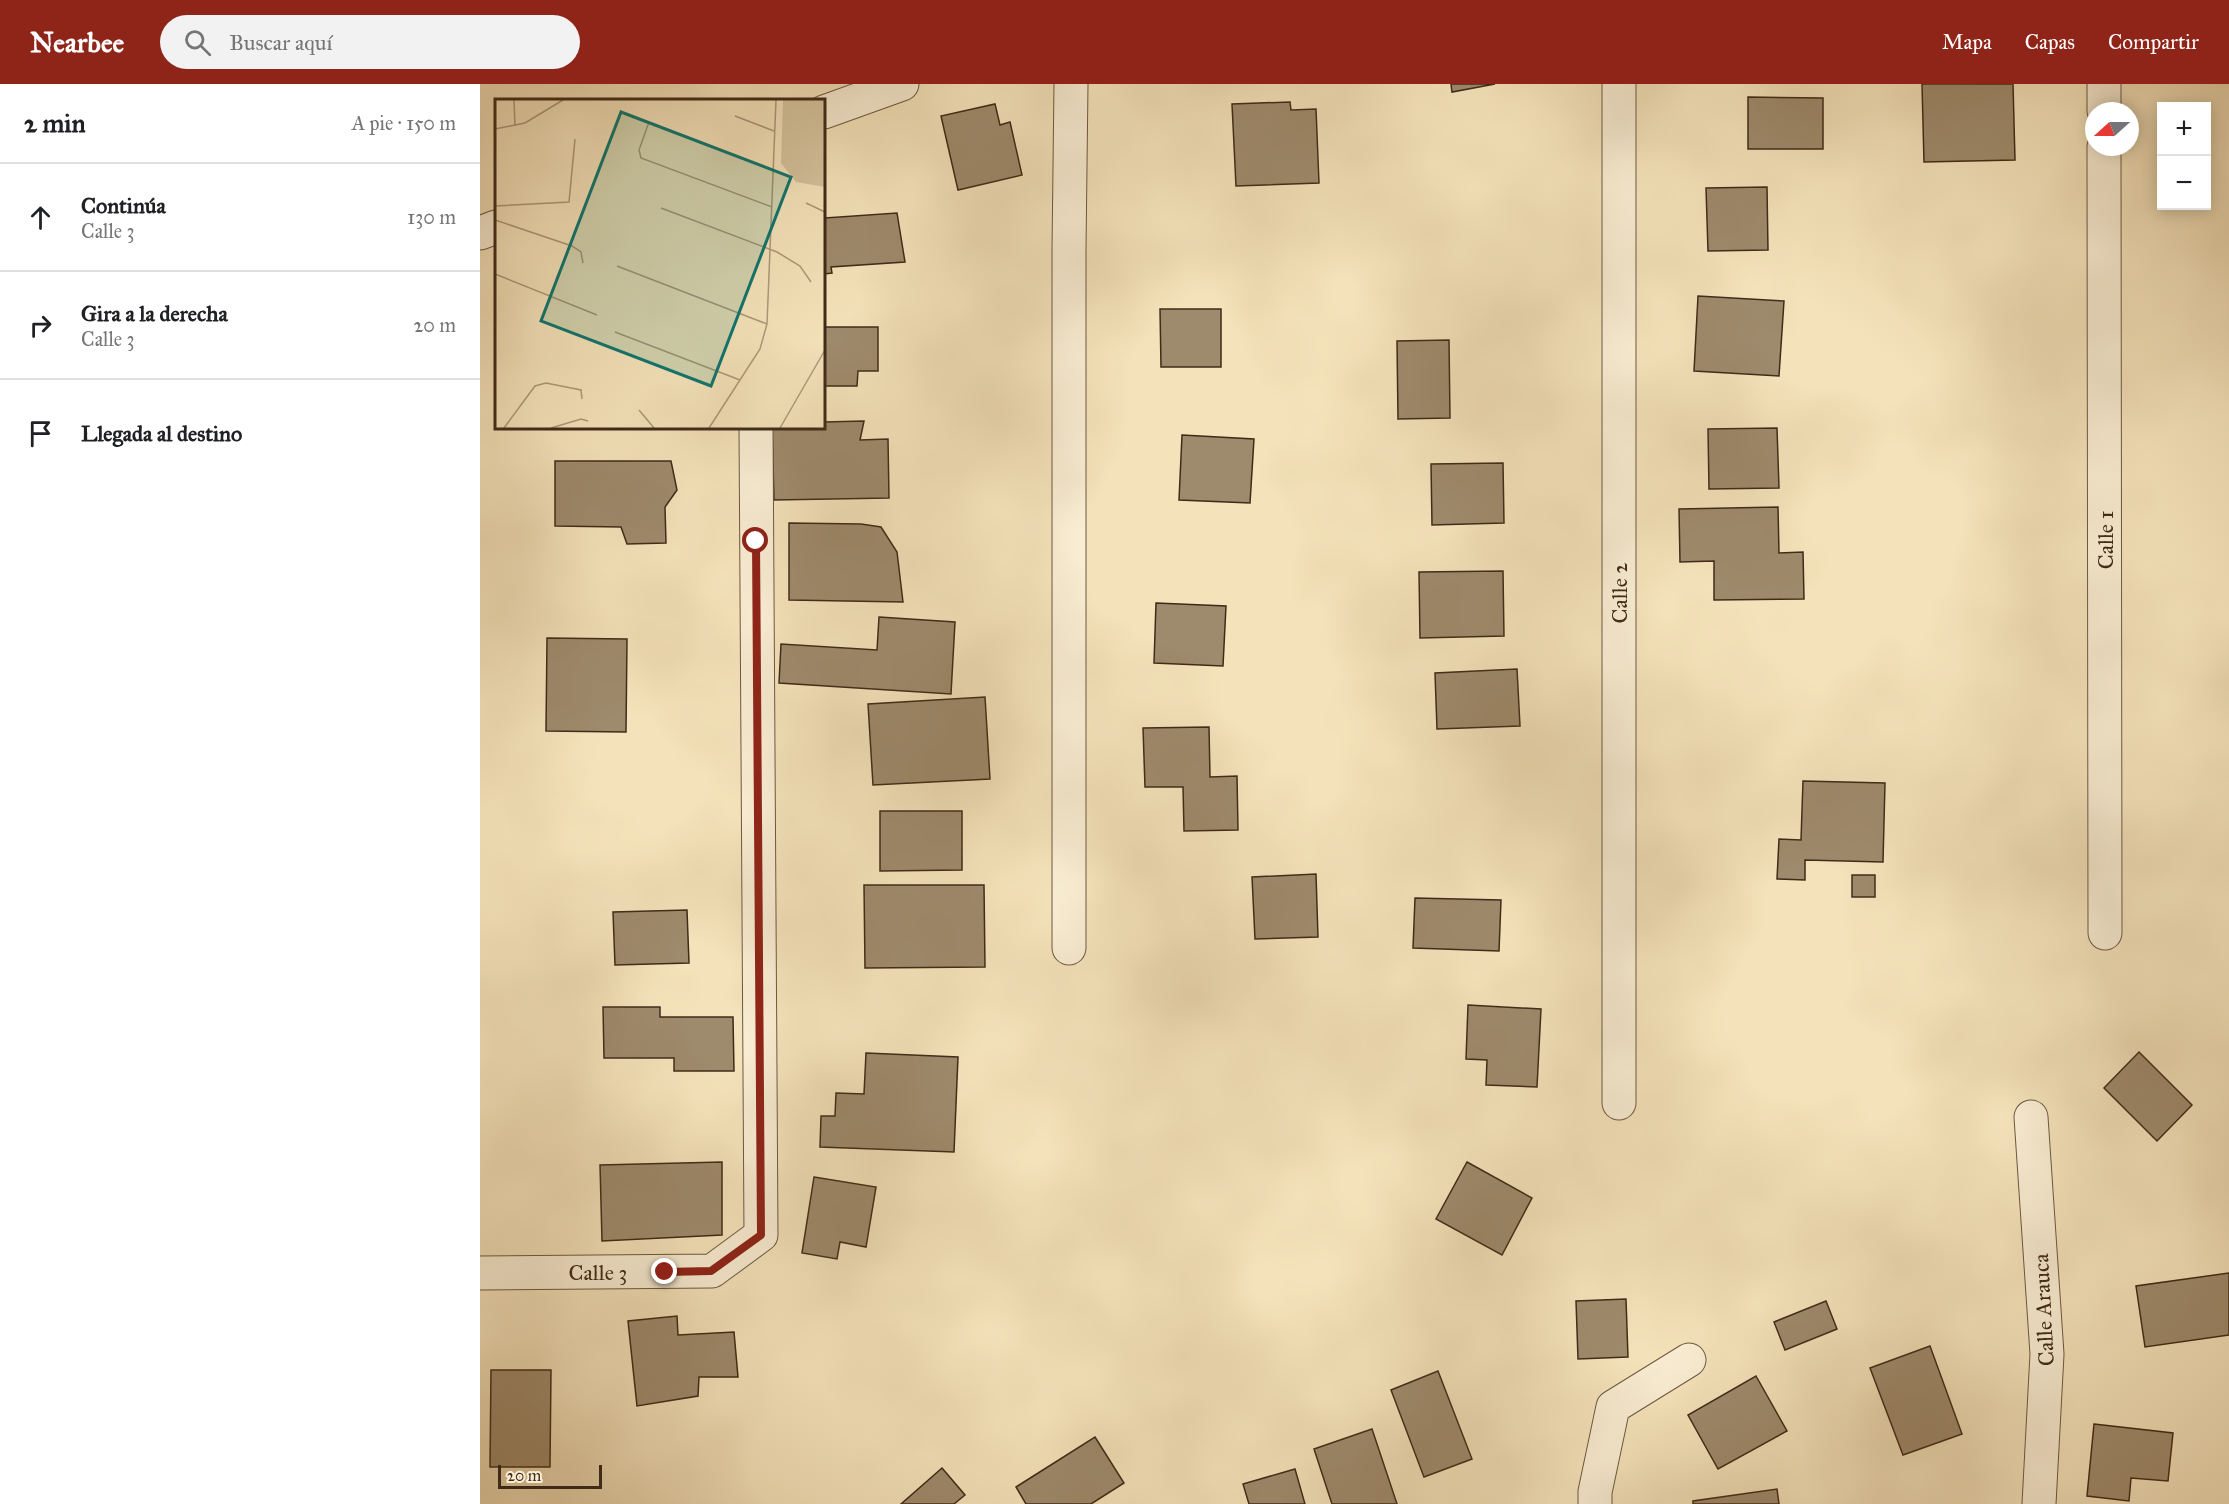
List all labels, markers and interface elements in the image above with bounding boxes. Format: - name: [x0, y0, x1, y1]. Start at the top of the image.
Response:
- search box: [160, 15, 580, 69]
- text: Nearbee: [30, 25, 124, 60]
- icon: search: [181, 26, 214, 59]
- text: Buscar aquí: [229, 29, 333, 56]
- text: Mapa: [1942, 29, 1992, 55]
- text: Capas: [2025, 29, 2075, 55]
- text: Compartir: [2108, 29, 2199, 55]
- inset map: [495, 99, 825, 429]
- north arrow: [2085, 102, 2139, 156]
- map controls: [2157, 102, 2211, 210]
- button: +: [2157, 102, 2211, 156]
- text: 2 min: [24, 107, 85, 139]
- text: A pie · 150 m: [352, 111, 456, 135]
- button: −: [2157, 156, 2211, 210]
- text: Continúa: [81, 192, 166, 219]
- icon: ahead: [24, 201, 57, 234]
- text: 130 m: [407, 205, 456, 229]
- text: Calle 3: [81, 219, 134, 243]
- text: Gira a la derecha: [81, 300, 228, 327]
- icon: right: [24, 309, 57, 342]
- text: 20 m: [413, 313, 456, 337]
- text: Calle 3: [81, 327, 134, 351]
- icon: arrive: [24, 417, 57, 450]
- text: Llegada al destino: [81, 420, 242, 447]
- street label: Calle 1: [2092, 511, 2119, 569]
- route start: [742, 527, 768, 553]
- street label: Calle 2: [1606, 562, 1633, 623]
- street label: Calle Arauca: [2027, 1252, 2060, 1367]
- route end: [651, 1258, 677, 1284]
- street label: Calle 3: [569, 1259, 627, 1286]
- scale bar: [498, 1462, 602, 1490]
- text: 20 m: [507, 1466, 541, 1485]

